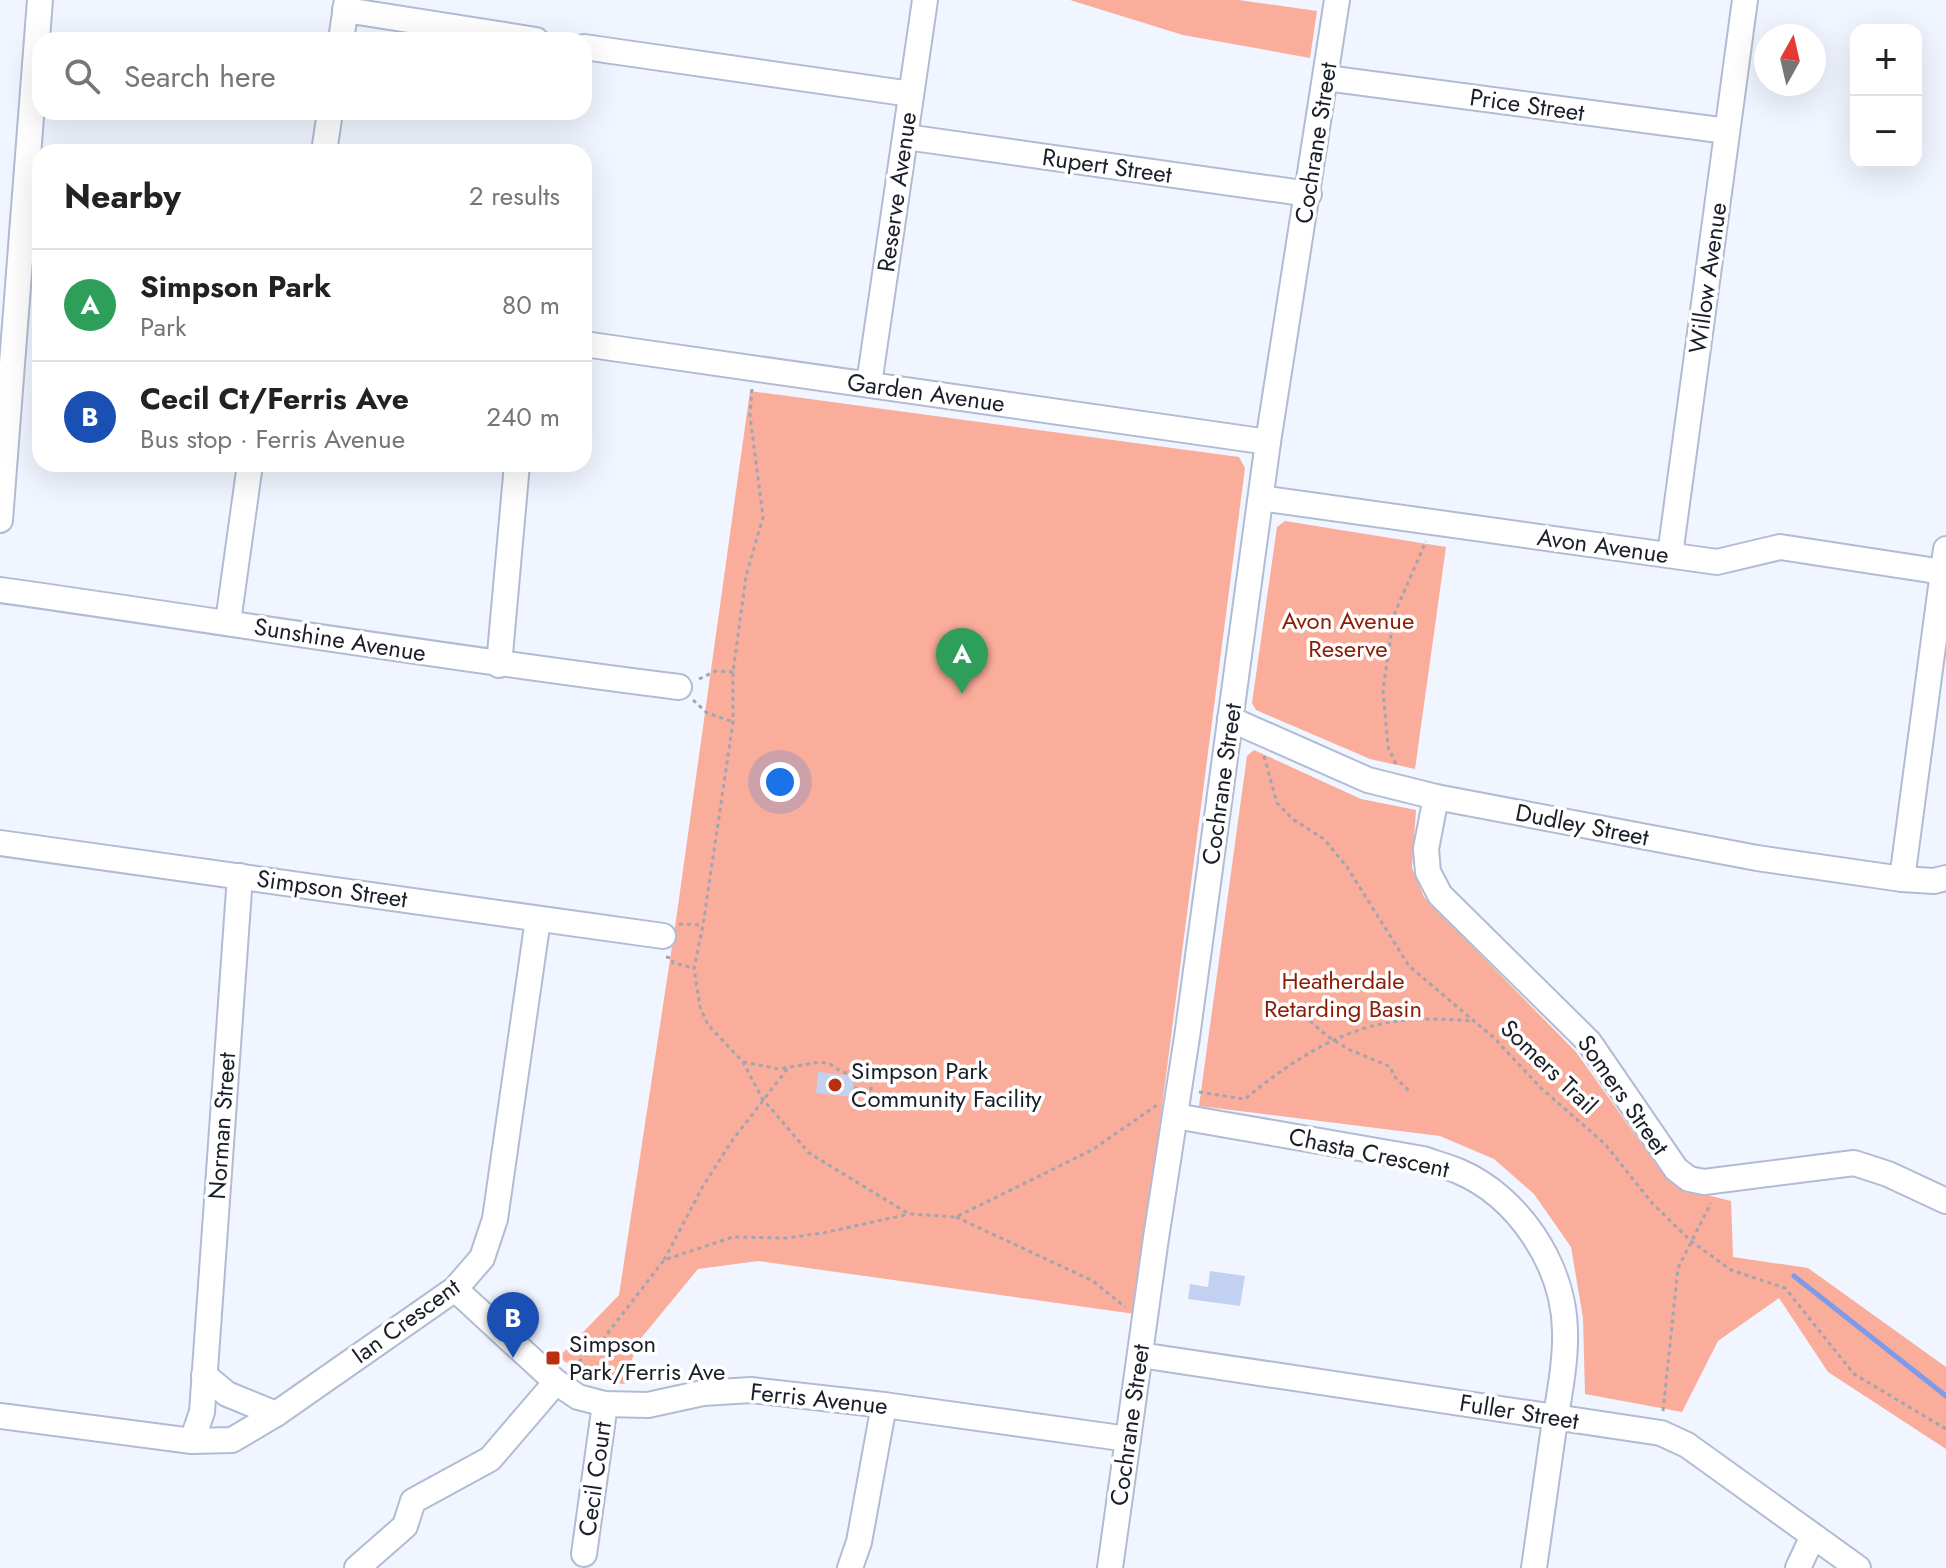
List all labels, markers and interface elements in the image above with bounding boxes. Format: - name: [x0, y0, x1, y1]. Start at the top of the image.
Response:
- north arrow: [1754, 24, 1826, 96]
- map controls: [1850, 24, 1922, 168]
- button: +: [1850, 24, 1922, 96]
- search box: [32, 32, 592, 120]
- icon: search: [60, 54, 104, 98]
- text: Search here: [124, 55, 276, 98]
- street label: Cochrane Street: [1285, 60, 1346, 226]
- street label: Price Street: [1467, 79, 1587, 130]
- button: −: [1850, 96, 1922, 168]
- street label: Reserve Avenue: [868, 110, 925, 274]
- street label: Rupert Street: [1040, 139, 1174, 192]
- text: Nearby: [64, 172, 181, 221]
- text: 2 results: [469, 177, 560, 215]
- street label: Willow Avenue: [1680, 200, 1735, 356]
- text: Simpson Park: [140, 265, 331, 308]
- text: A: [80, 286, 100, 324]
- text: 80 m: [502, 286, 560, 324]
- text: Park: [140, 308, 186, 346]
- street label: Garden Avenue: [845, 364, 1007, 421]
- text: Cecil Ct/Ferris Ave: [140, 377, 409, 420]
- text: B: [81, 398, 99, 436]
- text: 240 m: [486, 398, 560, 436]
- text: Bus stop · Ferris Avenue: [140, 420, 405, 458]
- street label: Avon Avenue: [1535, 519, 1671, 572]
- park label: Avon Avenue Reserve: [1282, 603, 1414, 666]
- street label: Sunshine Avenue: [252, 609, 429, 670]
- pin: A: [936, 628, 988, 694]
- street label: Cochrane Street: [1193, 701, 1250, 867]
- your location: [760, 762, 800, 802]
- street label: Dudley Street: [1512, 794, 1652, 855]
- street label: Simpson Street: [255, 861, 410, 916]
- park label: Heatherdale Retarding Basin: [1264, 963, 1422, 1026]
- street label: Somers Trail: [1493, 1011, 1606, 1122]
- street label: Somers Street: [1569, 1027, 1678, 1162]
- street label: Norman Street: [199, 1051, 244, 1201]
- place label: Simpson Park Community Facility: [851, 1053, 1042, 1116]
- marker: Simpson Park Community Facility: [826, 1076, 844, 1094]
- street label: Chasta Crescent: [1286, 1118, 1453, 1187]
- street label: Ian Crescent: [345, 1269, 467, 1372]
- pin: B: [487, 1292, 539, 1358]
- place label: Simpson Park/Ferris Ave: [569, 1326, 725, 1389]
- street label: Cochrane Street: [1101, 1342, 1158, 1508]
- marker: Simpson Park/Ferris Ave: [544, 1349, 562, 1367]
- street label: Ferris Avenue: [749, 1374, 889, 1423]
- street label: Fuller Street: [1457, 1385, 1581, 1438]
- street label: Cecil Court: [569, 1419, 620, 1538]

